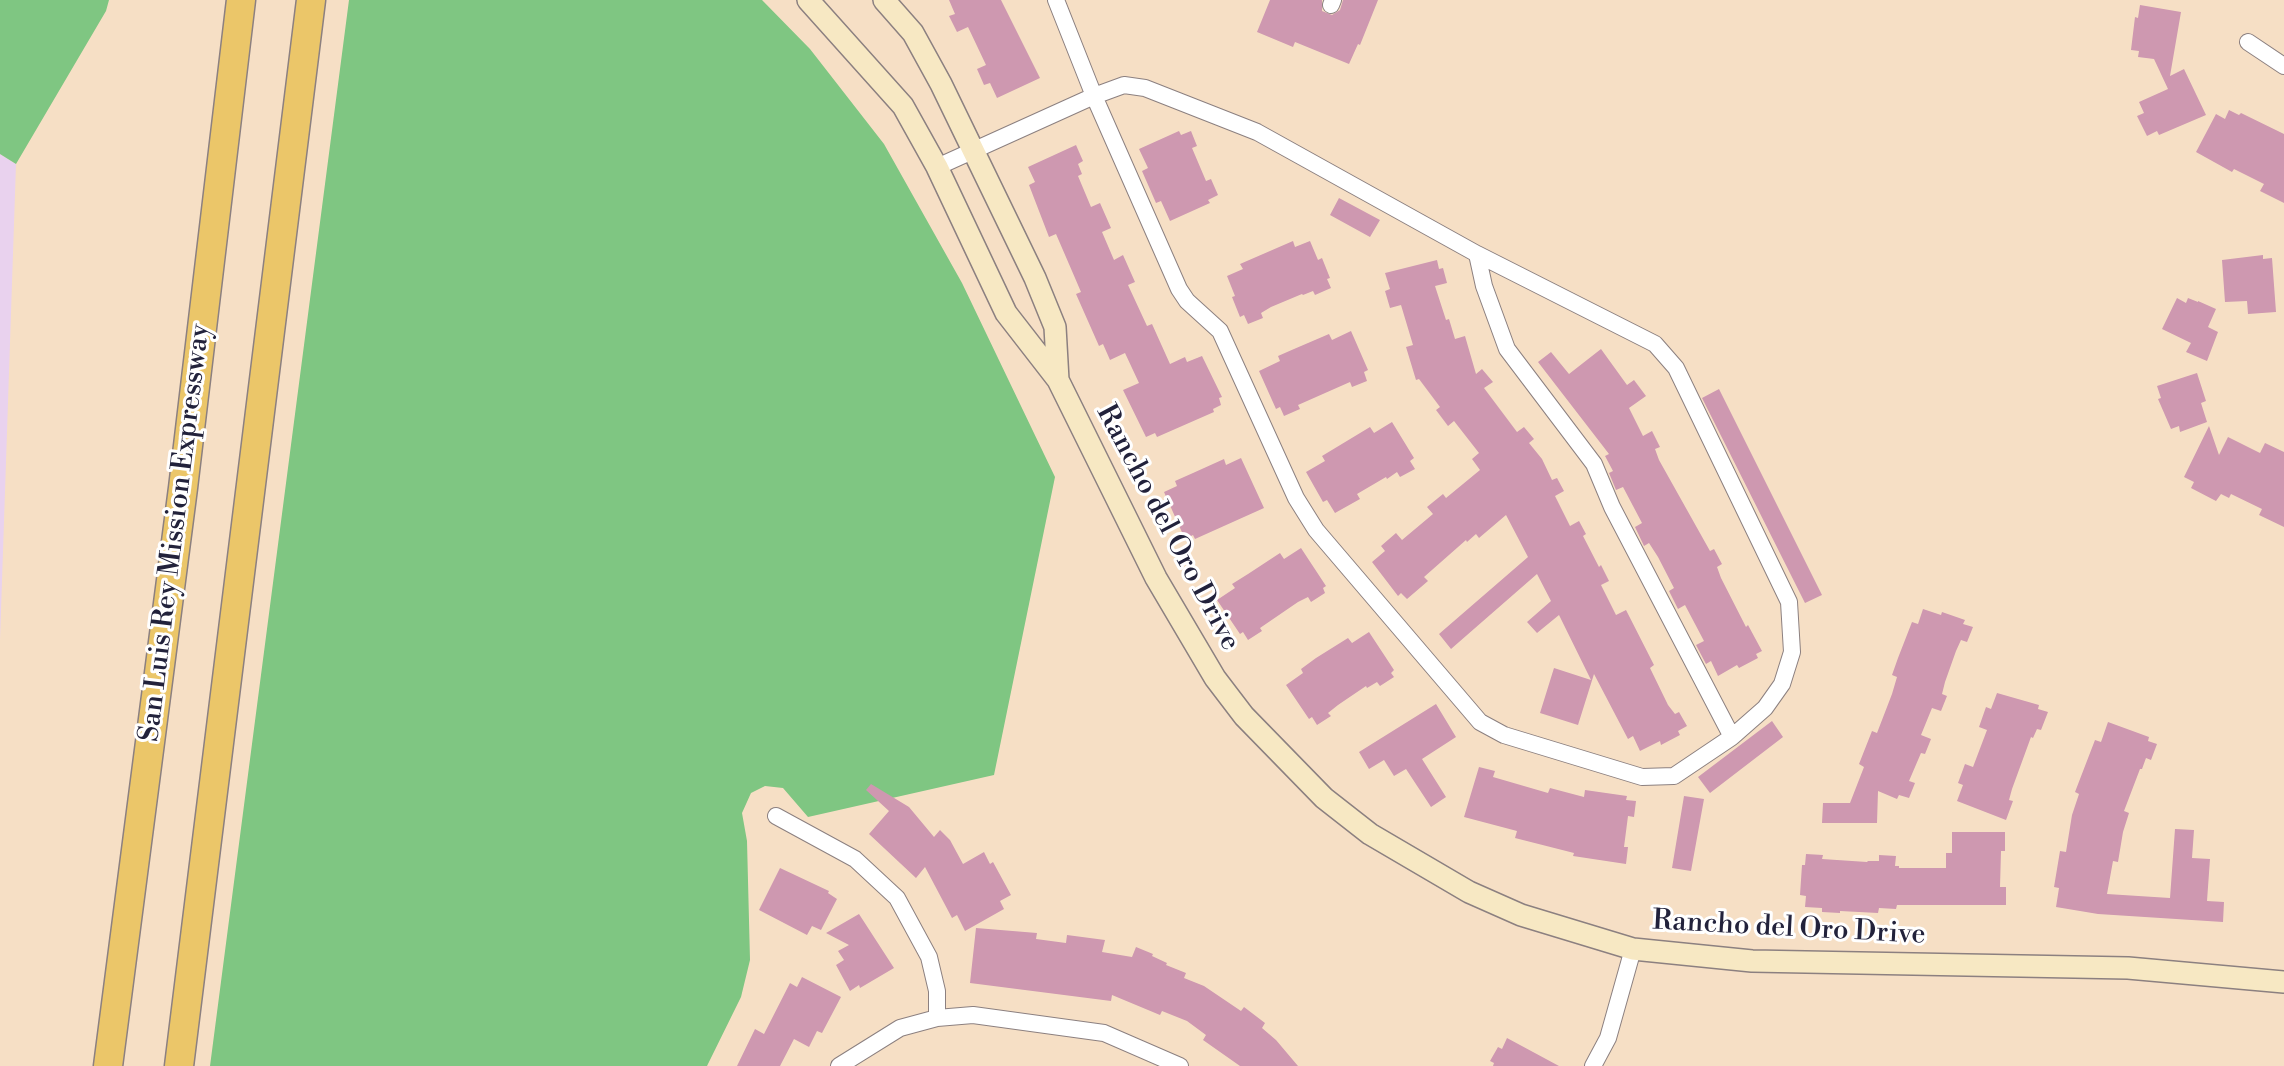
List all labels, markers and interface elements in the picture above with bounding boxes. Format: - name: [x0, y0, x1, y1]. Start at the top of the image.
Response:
- street label: San Luis Rey Mission Expressway: [134, 322, 218, 744]
- street label: Rancho del Oro Drive: [1088, 399, 1246, 657]
- street label: Rancho del Oro Drive: [1652, 905, 1926, 953]

